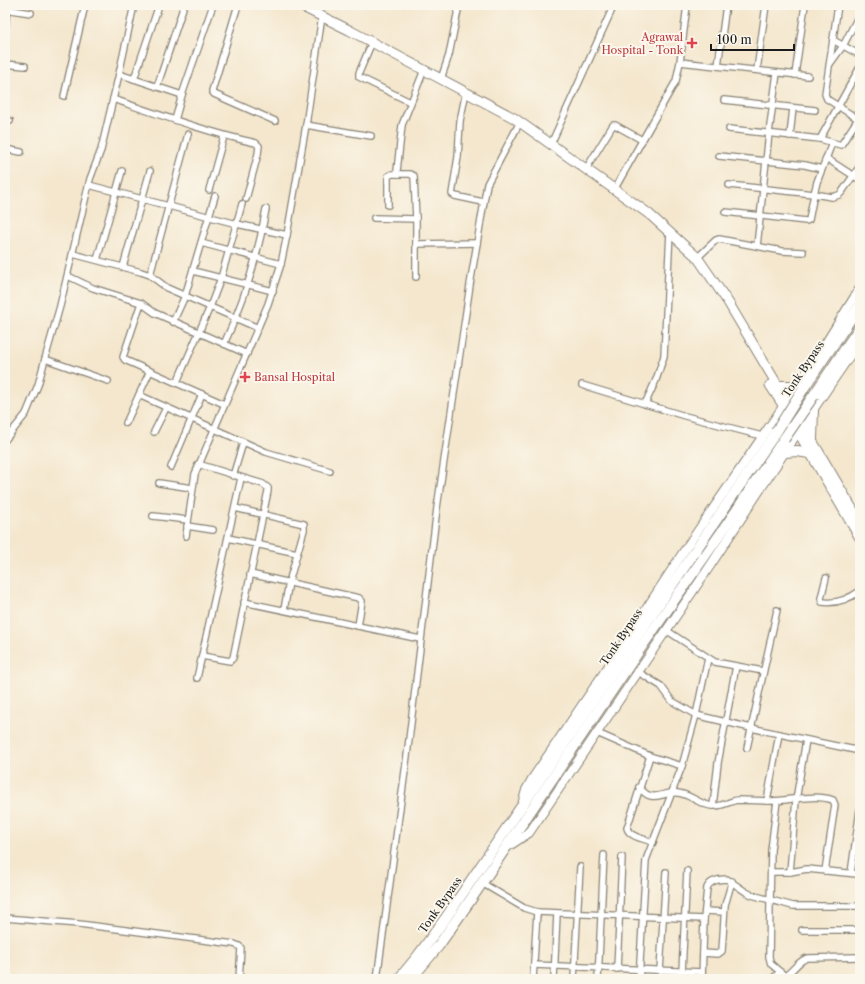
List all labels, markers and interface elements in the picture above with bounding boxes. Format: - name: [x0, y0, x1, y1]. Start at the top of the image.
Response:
- scale bar: [711, 26, 794, 52]
- place label: Agrawal Hospital - Tonk: [601, 30, 684, 57]
- text: 100 m: [717, 32, 752, 47]
- marker: Agrawal Hospital - Tonk: [686, 37, 698, 49]
- street label: Tonk Bypass: [779, 338, 827, 400]
- place label: Bansal Hospital: [254, 370, 336, 384]
- marker: Bansal Hospital: [239, 371, 251, 383]
- street label: Tonk Bypass: [597, 606, 645, 668]
- street label: Tonk Bypass: [415, 874, 465, 936]

